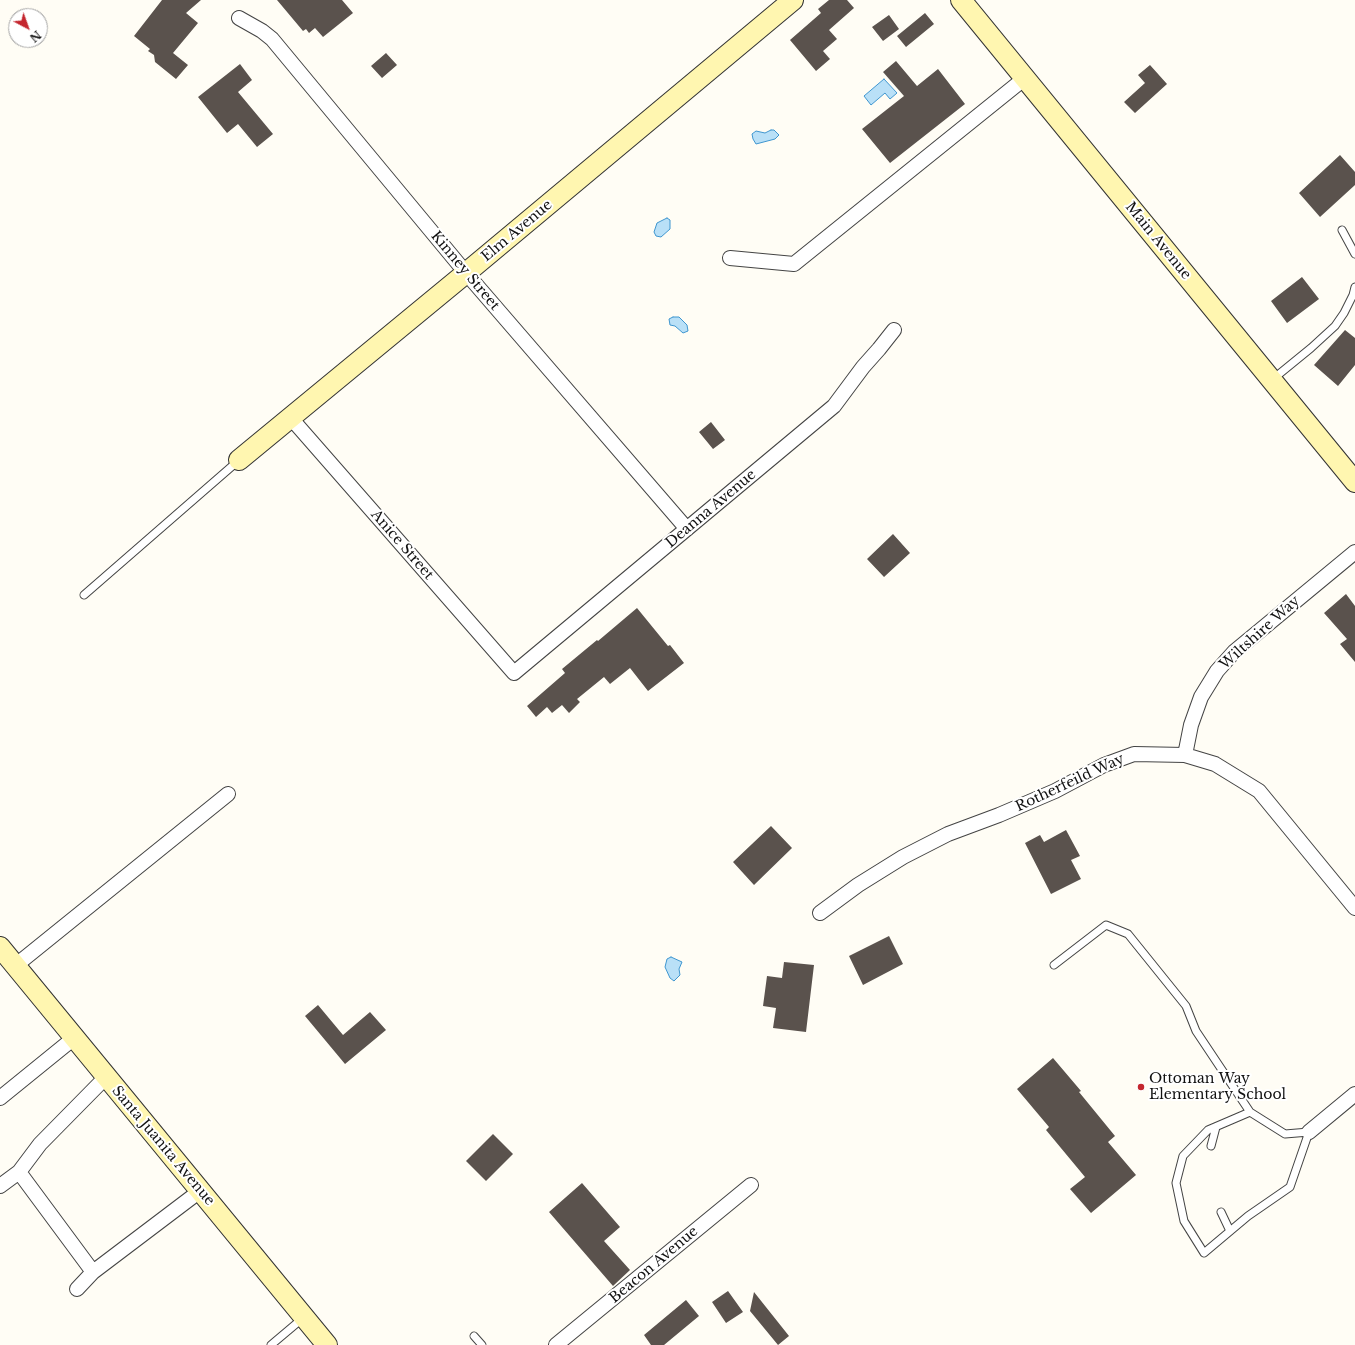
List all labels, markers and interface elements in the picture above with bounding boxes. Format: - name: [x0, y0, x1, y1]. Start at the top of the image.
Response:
- north arrow: [8, 8, 48, 48]
- text: N: [27, 28, 44, 45]
- street label: Elm Avenue: [478, 197, 556, 265]
- street label: Main Avenue: [1122, 199, 1194, 283]
- street label: Kinney Street: [427, 228, 503, 314]
- street label: Deanna Avenue: [662, 466, 760, 552]
- street label: Anice Street: [367, 507, 437, 583]
- street label: Wiltshire Way: [1217, 593, 1303, 673]
- street label: Rotherfeild Way: [1013, 751, 1127, 815]
- place label: Ottoman Way Elementary School: [1149, 1071, 1286, 1104]
- marker: Ottoman Way Elementary School: [1136, 1082, 1146, 1092]
- street label: Santa Juanita Avenue: [108, 1083, 218, 1209]
- street label: Beacon Avenue: [606, 1223, 702, 1307]

